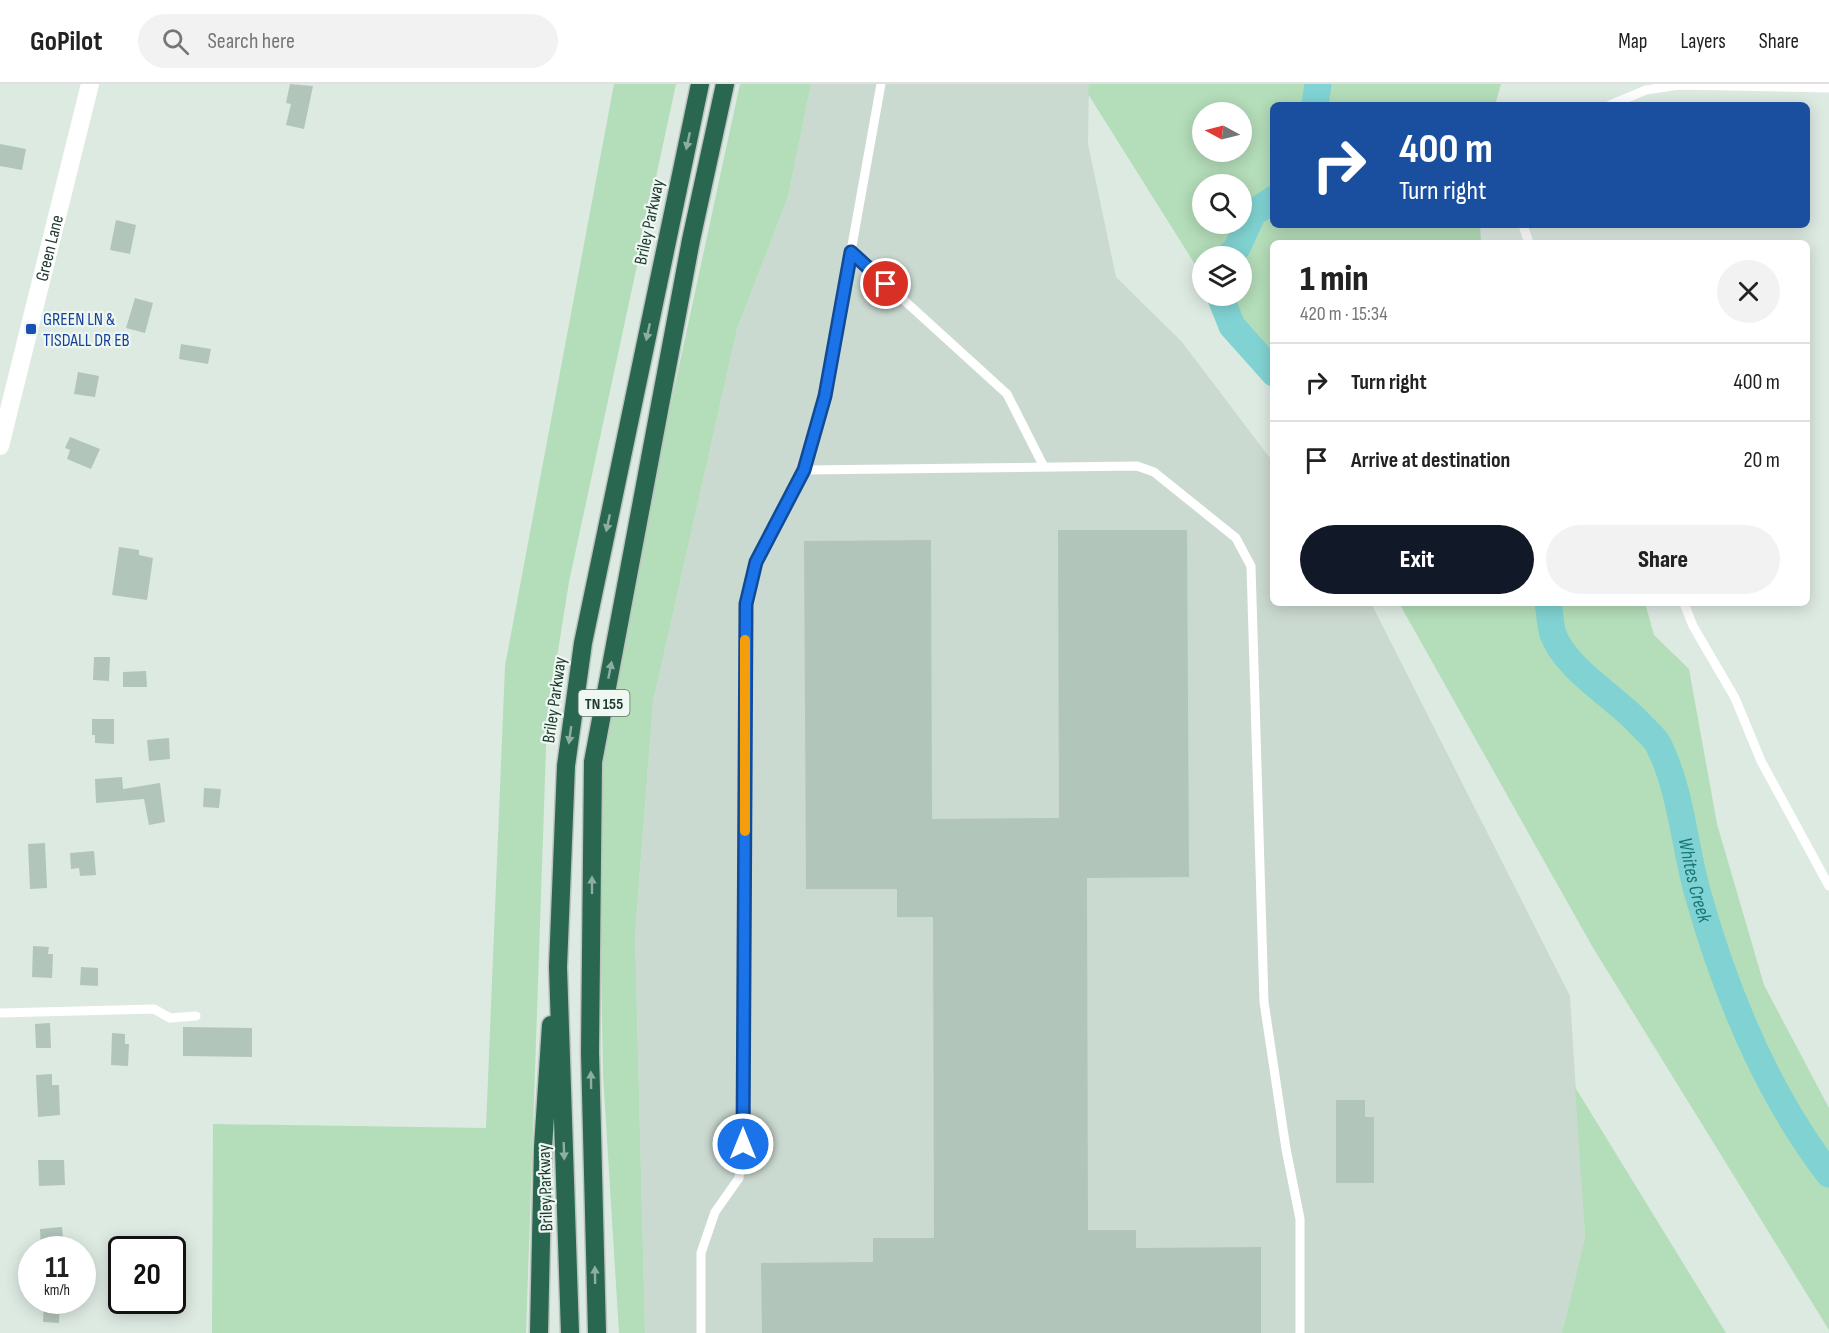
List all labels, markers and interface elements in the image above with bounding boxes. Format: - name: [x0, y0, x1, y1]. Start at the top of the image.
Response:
- search box: [138, 14, 558, 68]
- text: GoPilot: [30, 25, 102, 58]
- icon: search: [159, 25, 192, 58]
- text: Search here: [207, 28, 295, 55]
- text: Map: [1618, 29, 1647, 54]
- text: Layers: [1680, 29, 1726, 54]
- text: Share: [1759, 29, 1799, 54]
- north arrow: [1192, 102, 1252, 162]
- map controls: [1192, 102, 1252, 306]
- text: 400 m: [1399, 124, 1493, 175]
- icon: right: [1300, 126, 1378, 204]
- one-way arrow: [683, 132, 692, 151]
- button: search: [1192, 174, 1252, 234]
- text: Turn right: [1399, 175, 1486, 207]
- street label: Briley Parkway: [630, 177, 669, 267]
- street label: Green Lane: [31, 213, 68, 283]
- button: layers: [1192, 246, 1252, 306]
- pin: [860, 258, 911, 309]
- text: 1 min: [1300, 258, 1368, 301]
- button: close: [1717, 260, 1780, 323]
- icon: arrive: [869, 267, 902, 300]
- text: 420 m · 15:34: [1300, 302, 1388, 326]
- place label: GREEN LN & TISDALL DR EB: [43, 309, 130, 351]
- marker: GREEN LN & TISDALL DR EB: [24, 322, 38, 336]
- one-way arrow: [643, 323, 652, 342]
- icon: right: [1300, 366, 1333, 399]
- text: Turn right: [1351, 369, 1427, 396]
- text: 400 m: [1734, 369, 1780, 396]
- icon: arrive: [1300, 444, 1333, 477]
- text: Arrive at destination: [1351, 447, 1510, 474]
- text: 20 m: [1744, 447, 1780, 474]
- one-way arrow: [603, 514, 612, 533]
- button: Exit: [1300, 525, 1534, 594]
- button: Share: [1546, 525, 1780, 594]
- street label: Briley Parkway: [538, 656, 571, 744]
- one-way arrow: [606, 661, 615, 680]
- road number: TN 155: [578, 690, 630, 716]
- one-way arrow: [566, 726, 575, 745]
- water label: Whites Creek: [1673, 836, 1717, 926]
- one-way arrow: [587, 875, 597, 894]
- one-way arrow: [586, 1070, 596, 1089]
- position arrow: [711, 1112, 775, 1176]
- one-way arrow: [560, 1142, 569, 1161]
- street label: Briley Parkway: [533, 1144, 558, 1232]
- speed limit sign: 20: [108, 1236, 186, 1314]
- text: 11: [45, 1250, 69, 1286]
- one-way arrow: [591, 1265, 600, 1284]
- text: km/h: [44, 1281, 70, 1300]

